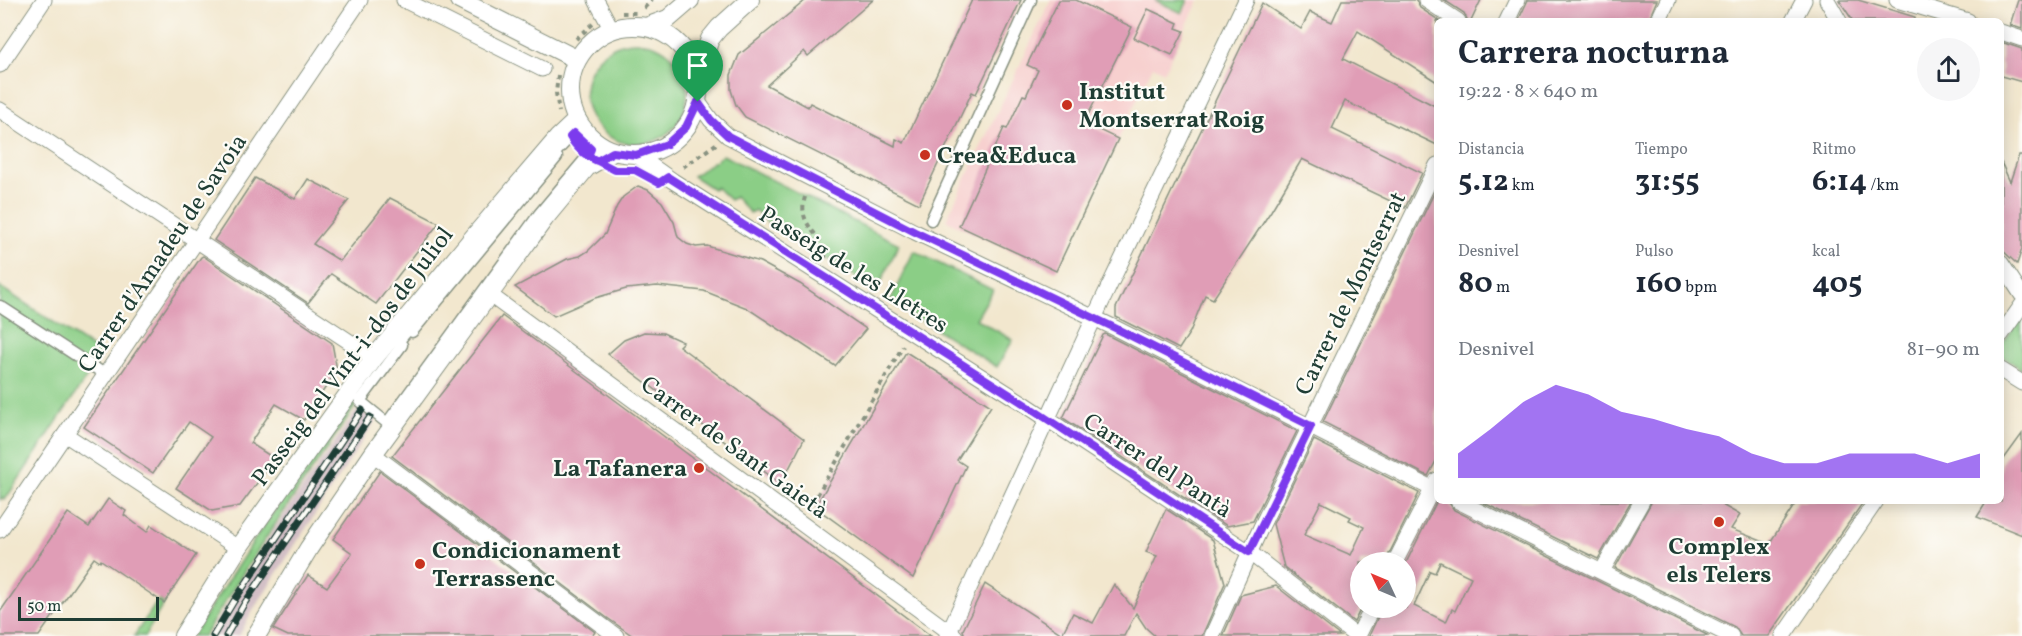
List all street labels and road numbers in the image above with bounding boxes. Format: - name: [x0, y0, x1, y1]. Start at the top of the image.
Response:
- street label: Carrer d'Amadeu de Savoia: [71, 128, 257, 380]
- street label: Carrer de Montserrat: [1288, 186, 1416, 401]
- street label: Passeig de les Lletres: [752, 199, 954, 343]
- street label: Passeig del Vint-i-dos de Juliol: [245, 220, 463, 494]
- street label: Carrer de Sant Gaietà: [633, 369, 835, 528]
- street label: Carrer del Pantà: [1076, 406, 1238, 528]

